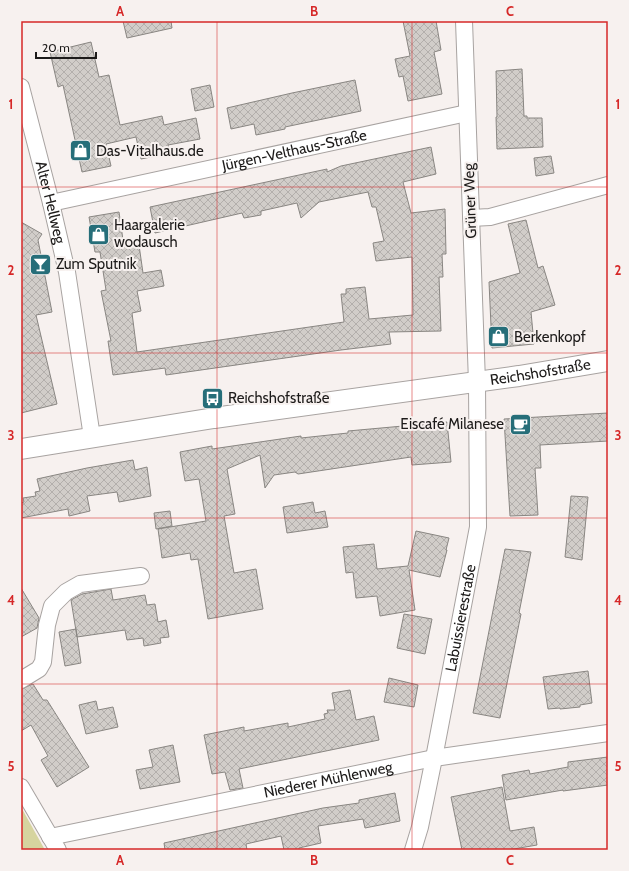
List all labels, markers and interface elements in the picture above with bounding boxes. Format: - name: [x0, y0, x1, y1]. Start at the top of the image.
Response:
- text: A: [116, 3, 125, 19]
- text: B: [310, 3, 318, 19]
- text: C: [506, 3, 514, 19]
- scale bar: [36, 34, 96, 60]
- text: 20 m: [42, 40, 70, 55]
- text: 1: [9, 96, 13, 112]
- text: 1: [616, 96, 620, 112]
- street label: Jürgen-Velthaus-Straße: [219, 126, 369, 175]
- shop icon: Das-Vitalhaus.de: [67, 138, 93, 164]
- place label: Das-Vitalhaus.de: [96, 142, 204, 160]
- street label: Alter Hellweg: [32, 159, 69, 246]
- street label: Grüner Weg: [460, 162, 480, 239]
- place label: Haargalerie wodausch: [114, 216, 185, 251]
- shop icon: Haargalerie wodausch: [85, 221, 111, 247]
- bar icon: Zum Sputnik: [27, 251, 53, 277]
- place label: Zum Sputnik: [56, 255, 137, 273]
- text: 2: [8, 262, 15, 278]
- text: 2: [615, 262, 622, 278]
- shop icon: Berkenkopf: [485, 324, 511, 350]
- place label: Berkenkopf: [514, 328, 586, 346]
- street label: Reichshofstraße: [489, 355, 592, 389]
- bus stop icon: Reichshofstraße: [199, 385, 225, 411]
- place label: Reichshofstraße: [228, 389, 330, 407]
- cafe icon: Eiscafé Milanese: [507, 411, 533, 437]
- place label: Eiscafé Milanese: [400, 415, 504, 433]
- text: 3: [7, 427, 15, 443]
- text: 3: [614, 427, 622, 443]
- street label: Labuissierestraße: [442, 562, 480, 673]
- text: 4: [7, 592, 15, 608]
- text: 4: [614, 592, 622, 608]
- text: 5: [8, 758, 15, 774]
- street label: Niederer Mühlenweg: [262, 758, 395, 802]
- text: 5: [615, 758, 622, 774]
- text: A: [116, 852, 125, 868]
- text: B: [310, 852, 318, 868]
- text: C: [506, 852, 514, 868]

